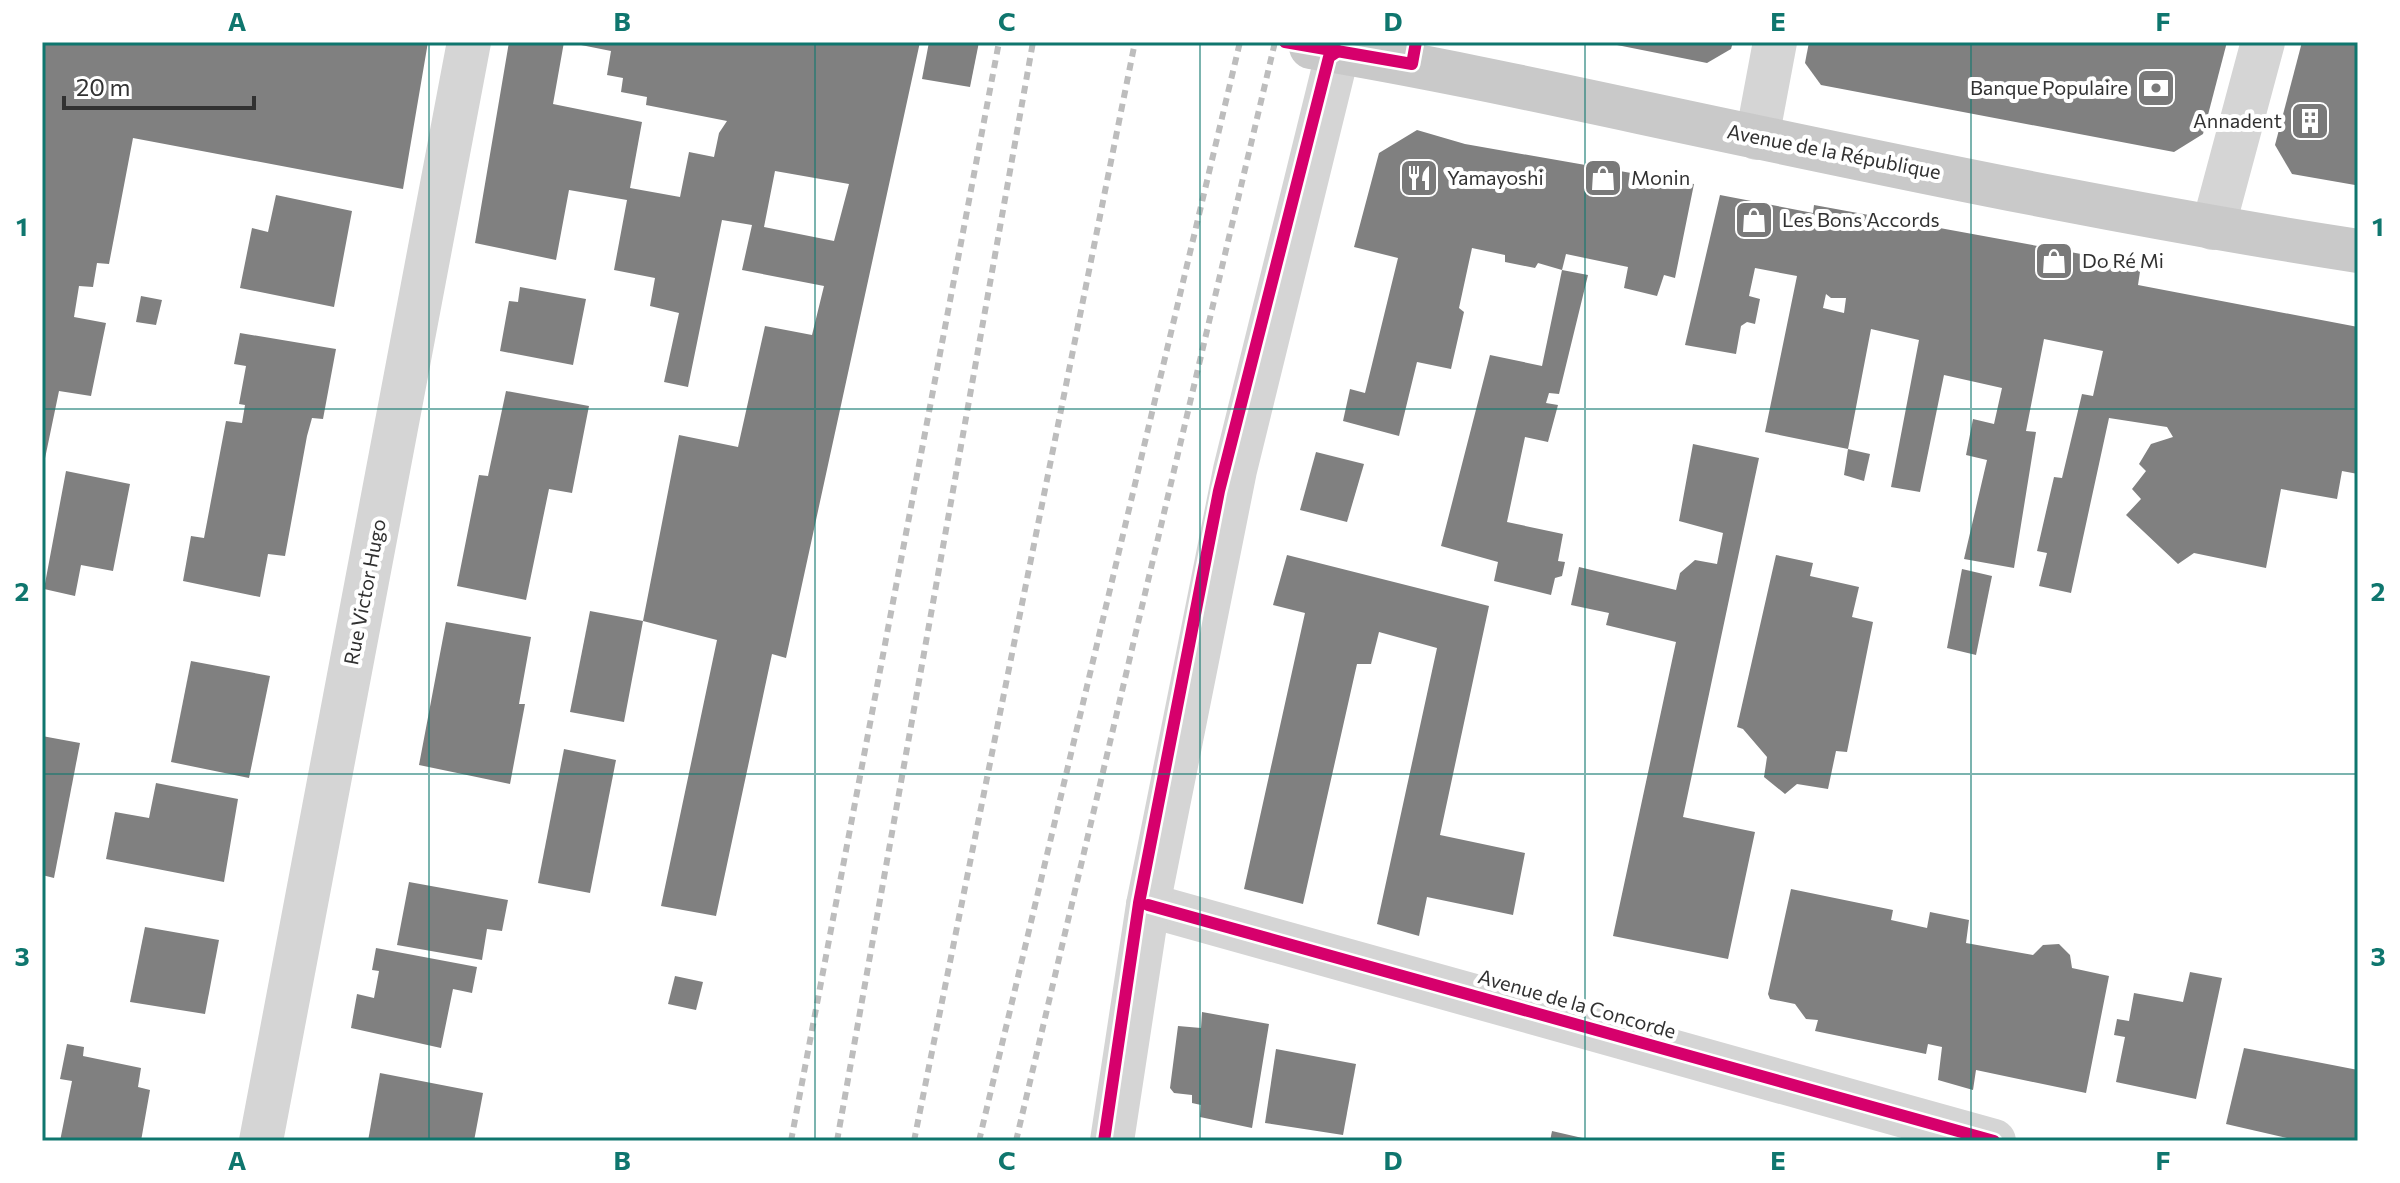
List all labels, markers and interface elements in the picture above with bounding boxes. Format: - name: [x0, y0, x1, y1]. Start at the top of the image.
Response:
- text: A: [228, 5, 247, 36]
- text: B: [613, 5, 631, 36]
- text: C: [998, 5, 1016, 36]
- text: D: [1383, 5, 1403, 36]
- text: E: [1770, 5, 1786, 36]
- text: F: [2155, 5, 2171, 36]
- scale bar: [64, 60, 254, 110]
- bank icon: Banque Populaire: [2135, 67, 2177, 109]
- text: 20 m: [76, 72, 130, 101]
- place label: Banque Populaire: [1970, 75, 2128, 99]
- building icon: Annadent: [2289, 100, 2331, 142]
- place label: Annadent: [2193, 108, 2282, 132]
- street label: Avenue de la République: [1725, 118, 1943, 184]
- restaurant icon: Yamayoshi: [1398, 157, 1440, 199]
- shop icon: Monin: [1582, 157, 1624, 199]
- place label: Yamayoshi: [1447, 165, 1544, 189]
- place label: Monin: [1631, 165, 1690, 189]
- shop icon: Les Bons Accords: [1733, 199, 1775, 241]
- place label: Les Bons Accords: [1782, 207, 1940, 231]
- text: 1: [16, 210, 28, 241]
- text: 1: [2372, 210, 2384, 241]
- shop icon: Do Ré Mi: [2033, 240, 2075, 282]
- place label: Do Ré Mi: [2082, 248, 2164, 272]
- street label: Rue Victor Hugo: [338, 517, 390, 667]
- text: 2: [15, 575, 29, 606]
- text: 2: [2371, 575, 2385, 606]
- text: 3: [14, 940, 30, 971]
- text: 3: [2370, 940, 2386, 971]
- street label: Avenue de la Concorde: [1476, 963, 1679, 1043]
- text: A: [228, 1144, 247, 1175]
- text: B: [613, 1144, 631, 1175]
- text: C: [998, 1144, 1016, 1175]
- text: D: [1383, 1144, 1403, 1175]
- text: E: [1770, 1144, 1786, 1175]
- text: F: [2155, 1144, 2171, 1175]

